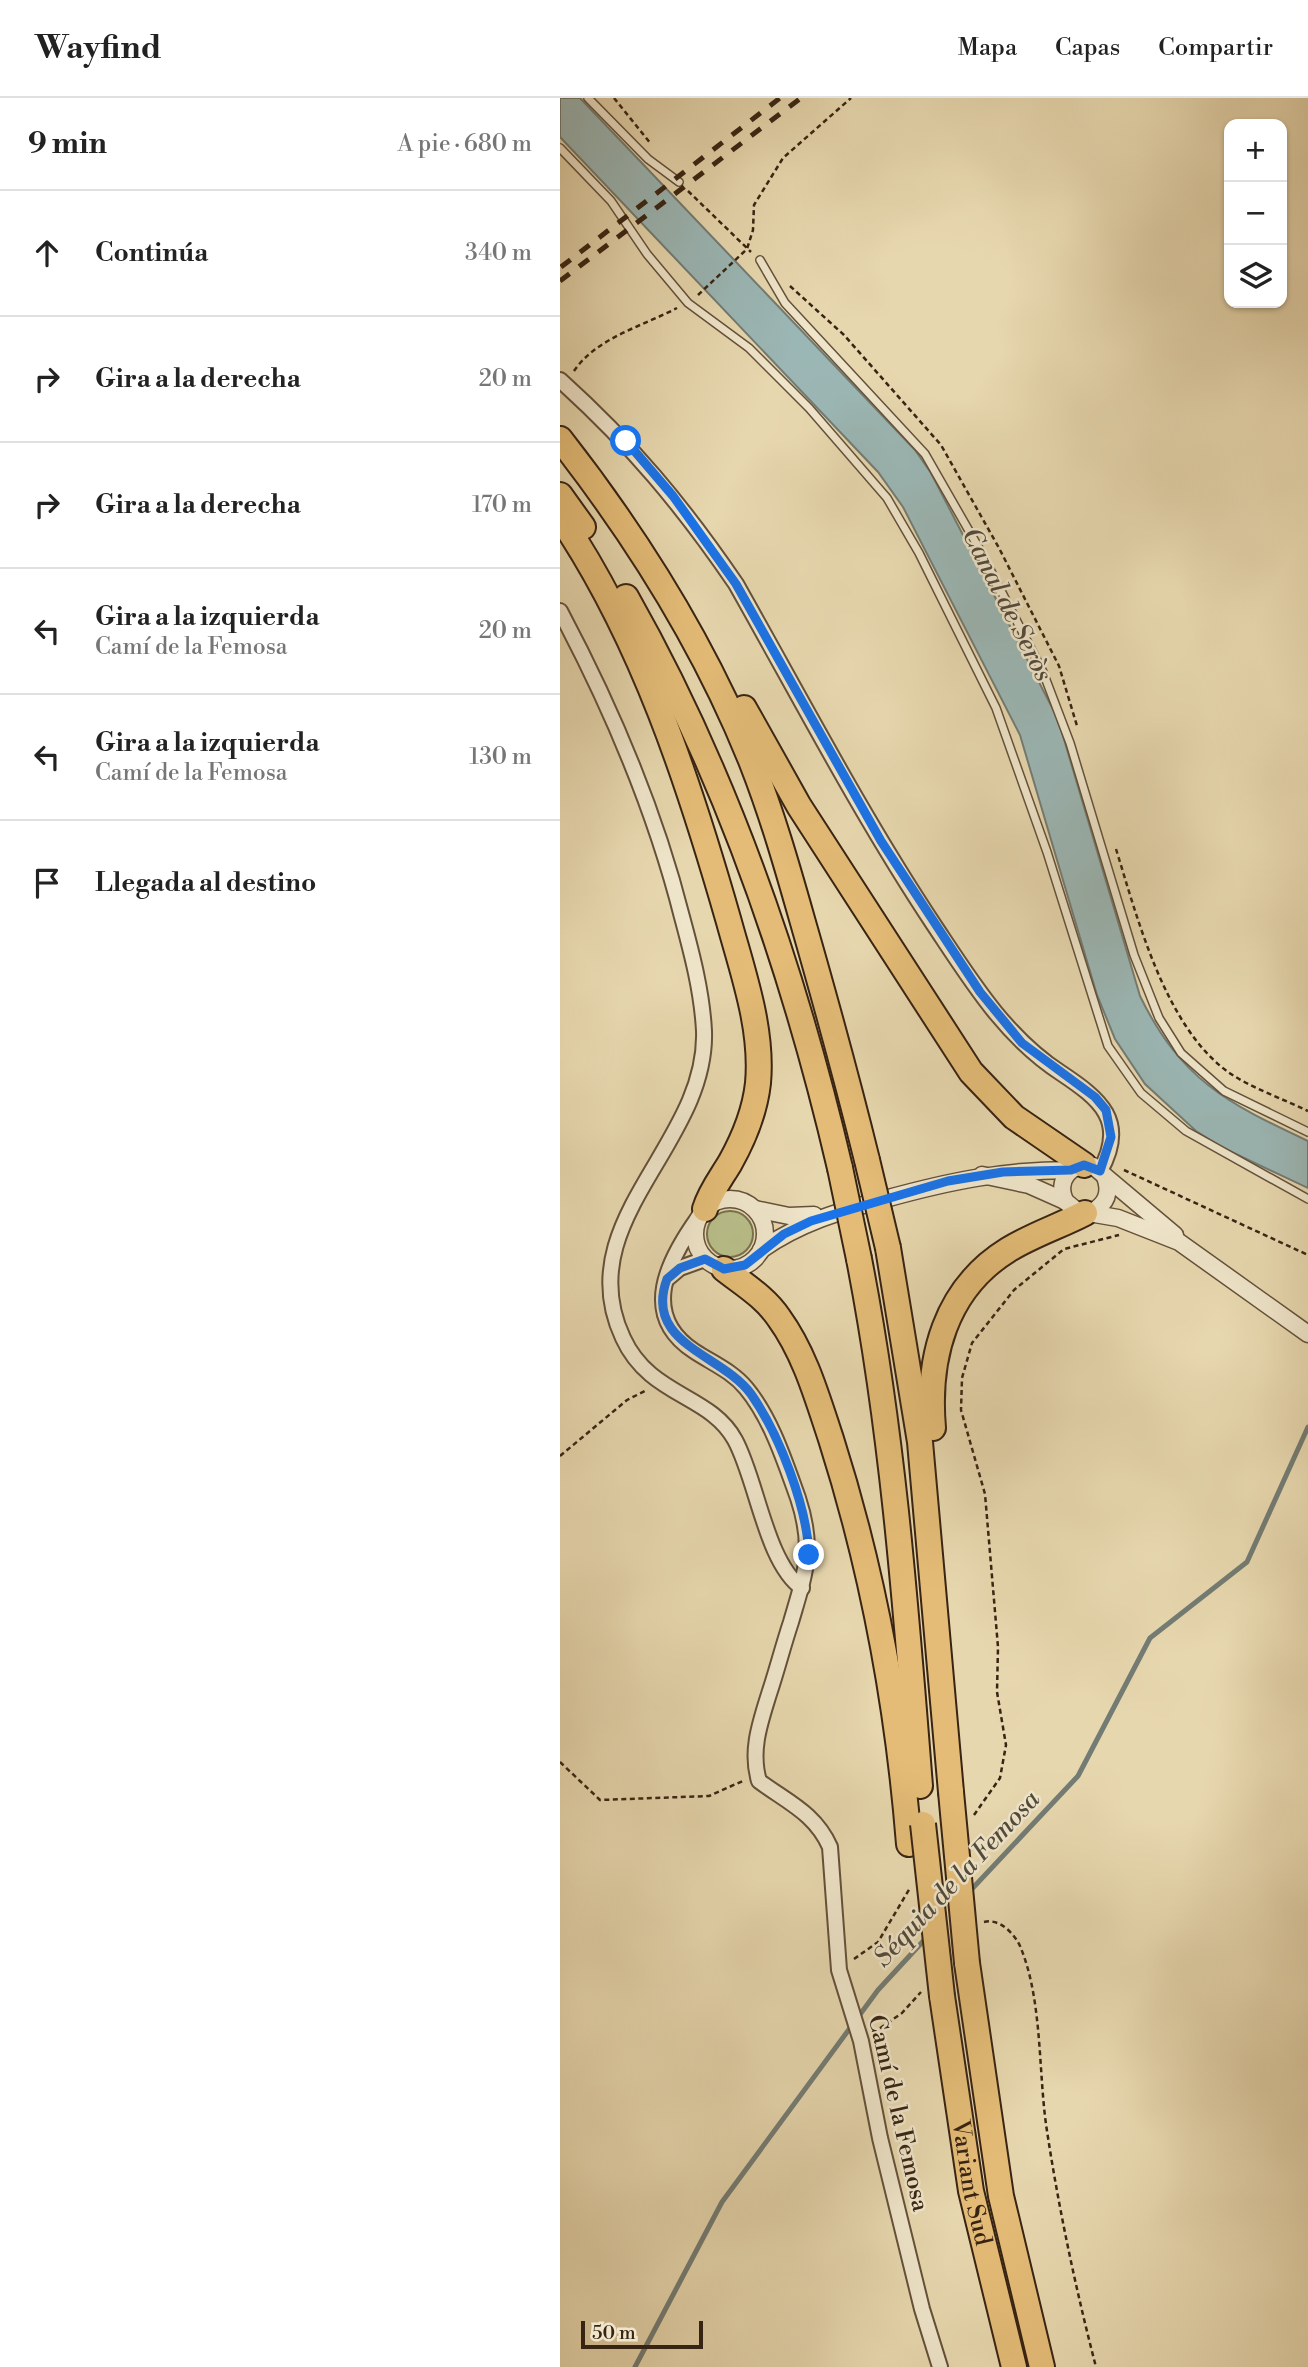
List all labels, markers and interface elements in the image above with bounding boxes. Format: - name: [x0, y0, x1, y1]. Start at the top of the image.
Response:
- text: Wayfind: [35, 28, 162, 69]
- text: Mapa: [958, 33, 1017, 63]
- text: Capas: [1055, 33, 1120, 63]
- text: Compartir: [1158, 33, 1273, 63]
- map controls: [1224, 119, 1287, 308]
- button: +: [1224, 119, 1287, 182]
- text: 9 min: [28, 125, 107, 163]
- text: A pie · 680 m: [398, 130, 532, 158]
- button: −: [1224, 182, 1287, 245]
- icon: ahead: [28, 234, 66, 272]
- text: Continúa: [95, 237, 208, 269]
- text: 340 m: [465, 239, 532, 267]
- button: layers: [1224, 245, 1287, 308]
- icon: right: [28, 360, 66, 398]
- text: Gira a la derecha: [95, 363, 301, 395]
- text: 20 m: [479, 365, 532, 393]
- route start: [610, 425, 641, 456]
- icon: right: [28, 486, 66, 524]
- text: Gira a la derecha: [95, 489, 301, 521]
- text: 170 m: [472, 491, 532, 519]
- water label: Canal de Seròs: [955, 522, 1060, 687]
- text: Gira a la izquierda: [95, 601, 319, 633]
- icon: left: [28, 612, 66, 650]
- text: 20 m: [479, 617, 532, 645]
- text: Camí de la Femosa: [95, 633, 288, 661]
- text: Gira a la izquierda: [95, 727, 319, 759]
- icon: left: [28, 738, 66, 776]
- text: 130 m: [469, 743, 532, 771]
- text: Camí de la Femosa: [95, 759, 288, 787]
- icon: arrive: [28, 864, 66, 902]
- text: Llegada al destino: [95, 867, 316, 899]
- route end: [793, 1539, 824, 1570]
- water label: Séquia de la Femosa: [867, 1783, 1047, 1974]
- street label: Camí de la Femosa: [861, 2012, 935, 2215]
- street label: Variant Sud: [944, 2117, 998, 2249]
- scale bar: [581, 2318, 704, 2350]
- text: 50 m: [592, 2321, 636, 2345]

